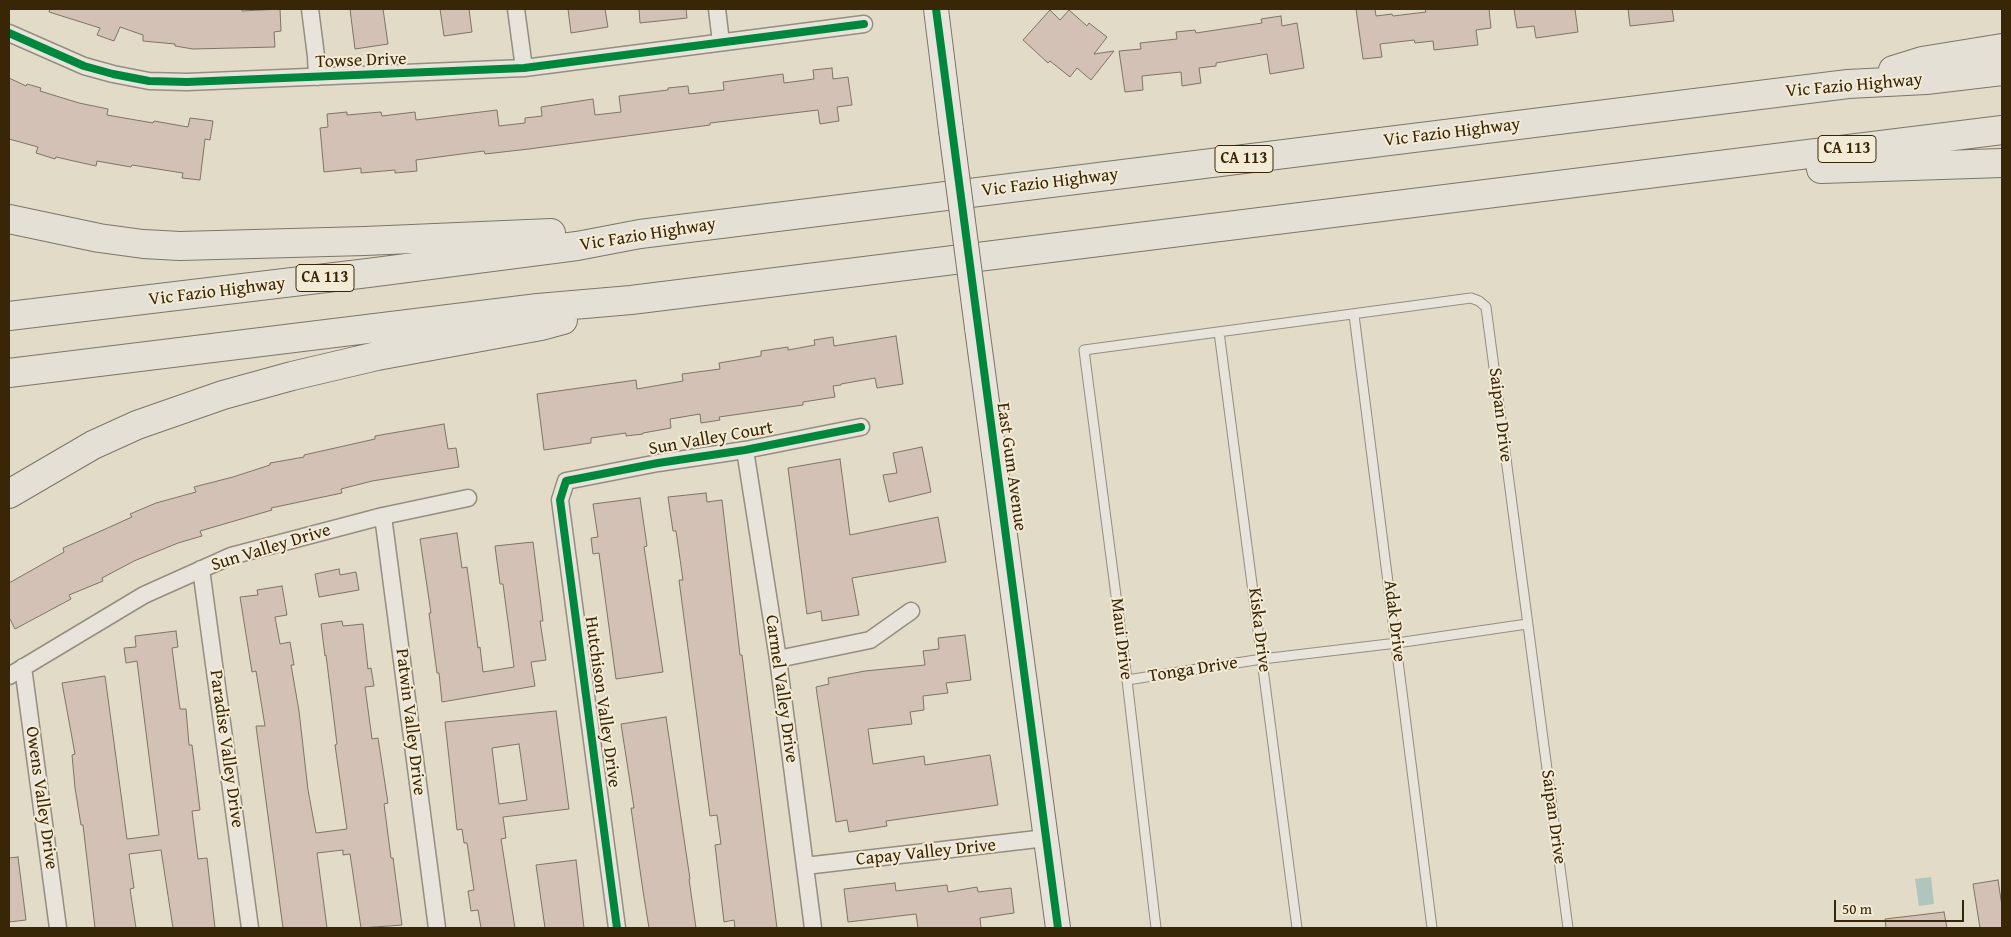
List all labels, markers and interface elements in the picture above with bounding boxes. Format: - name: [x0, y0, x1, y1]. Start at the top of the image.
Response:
- street label: Towse Drive: [315, 49, 407, 73]
- street label: Vic Fazio Highway: [1785, 69, 1923, 103]
- street label: Vic Fazio Highway: [1382, 114, 1522, 152]
- road number: CA 113: [1818, 136, 1876, 162]
- road number: CA 113: [1215, 146, 1273, 172]
- street label: Vic Fazio Highway: [980, 164, 1120, 202]
- street label: Vic Fazio Highway: [578, 214, 718, 256]
- road number: CA 113: [296, 264, 354, 292]
- street label: Vic Fazio Highway: [147, 273, 287, 311]
- street label: Saipan Drive: [1483, 367, 1517, 463]
- street label: East Gum Avenue: [991, 401, 1031, 533]
- street label: Sun Valley Court: [647, 417, 775, 461]
- street label: Sun Valley Drive: [209, 520, 333, 576]
- street label: Adak Drive: [1378, 579, 1410, 663]
- street label: Kiska Drive: [1243, 587, 1275, 673]
- street label: Maui Drive: [1105, 597, 1137, 681]
- street label: Carmel Valley Drive: [760, 614, 802, 764]
- street label: Hutchison Valley Drive: [579, 615, 625, 789]
- street label: Patwin Valley Drive: [390, 647, 430, 797]
- street label: Tonga Drive: [1147, 652, 1239, 688]
- street label: Paradise Valley Drive: [204, 669, 248, 829]
- street label: Owens Valley Drive: [20, 725, 62, 871]
- street label: Saipan Drive: [1536, 768, 1570, 866]
- street label: Capay Valley Drive: [855, 835, 997, 871]
- scale bar: [1836, 890, 1966, 922]
- text: 50 m: [1842, 898, 1872, 919]

